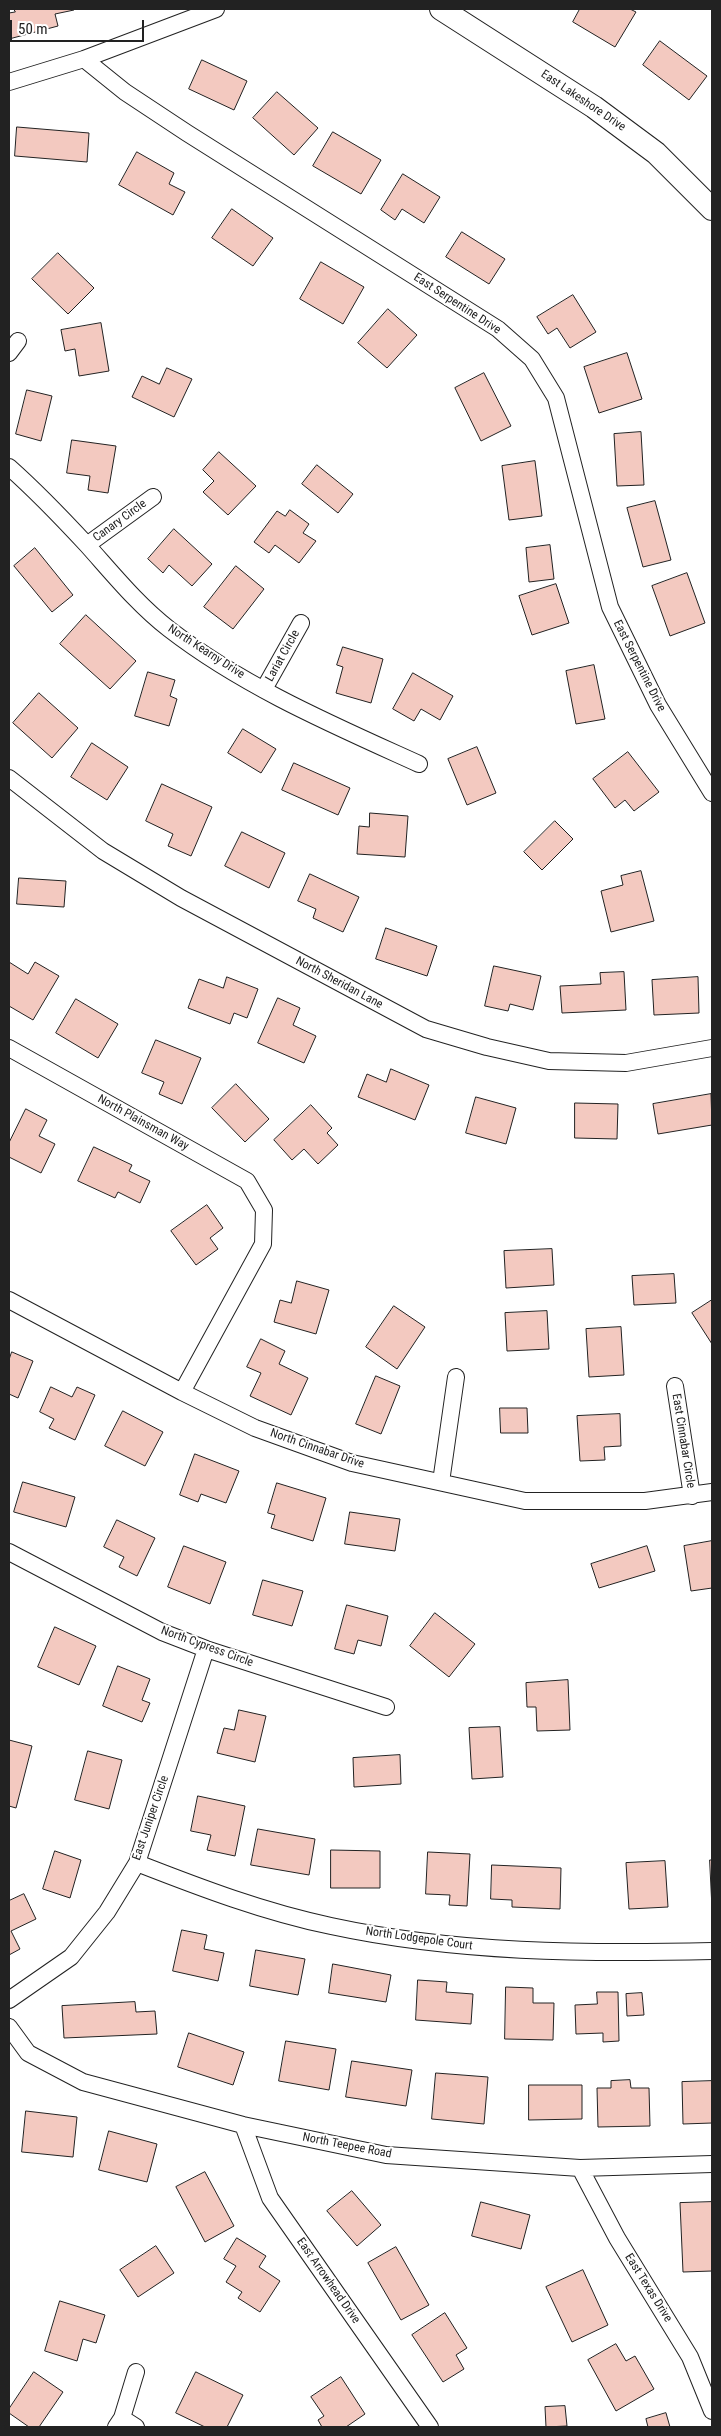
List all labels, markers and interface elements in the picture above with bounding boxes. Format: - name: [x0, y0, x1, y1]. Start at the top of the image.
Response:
- scale bar: [12, 10, 146, 42]
- text: 50 m: [18, 20, 48, 38]
- street label: East Lakeshore Drive: [538, 67, 628, 135]
- street label: East Serpentine Drive: [411, 271, 503, 337]
- street label: Canary Circle: [90, 497, 150, 545]
- street label: East Serpentine Drive: [610, 618, 668, 714]
- street label: North Kearny Drive: [165, 622, 247, 682]
- street label: Lariat Circle: [263, 628, 303, 684]
- street label: North Sheridan Lane: [293, 954, 385, 1012]
- street label: North Plainsman Way: [95, 1092, 191, 1154]
- street label: East Cinnabar Circle: [668, 1393, 698, 1489]
- street label: North Cinnabar Drive: [268, 1426, 366, 1472]
- street label: North Cypress Circle: [159, 1624, 255, 1670]
- street label: East Juniper Circle: [130, 1774, 172, 1862]
- street label: North Lodgepole Court: [365, 1924, 473, 1954]
- street label: North Teepee Road: [301, 2130, 393, 2162]
- street label: East Arrowhead Drive: [293, 2235, 363, 2327]
- street label: East Texas Drive: [621, 2251, 675, 2325]

